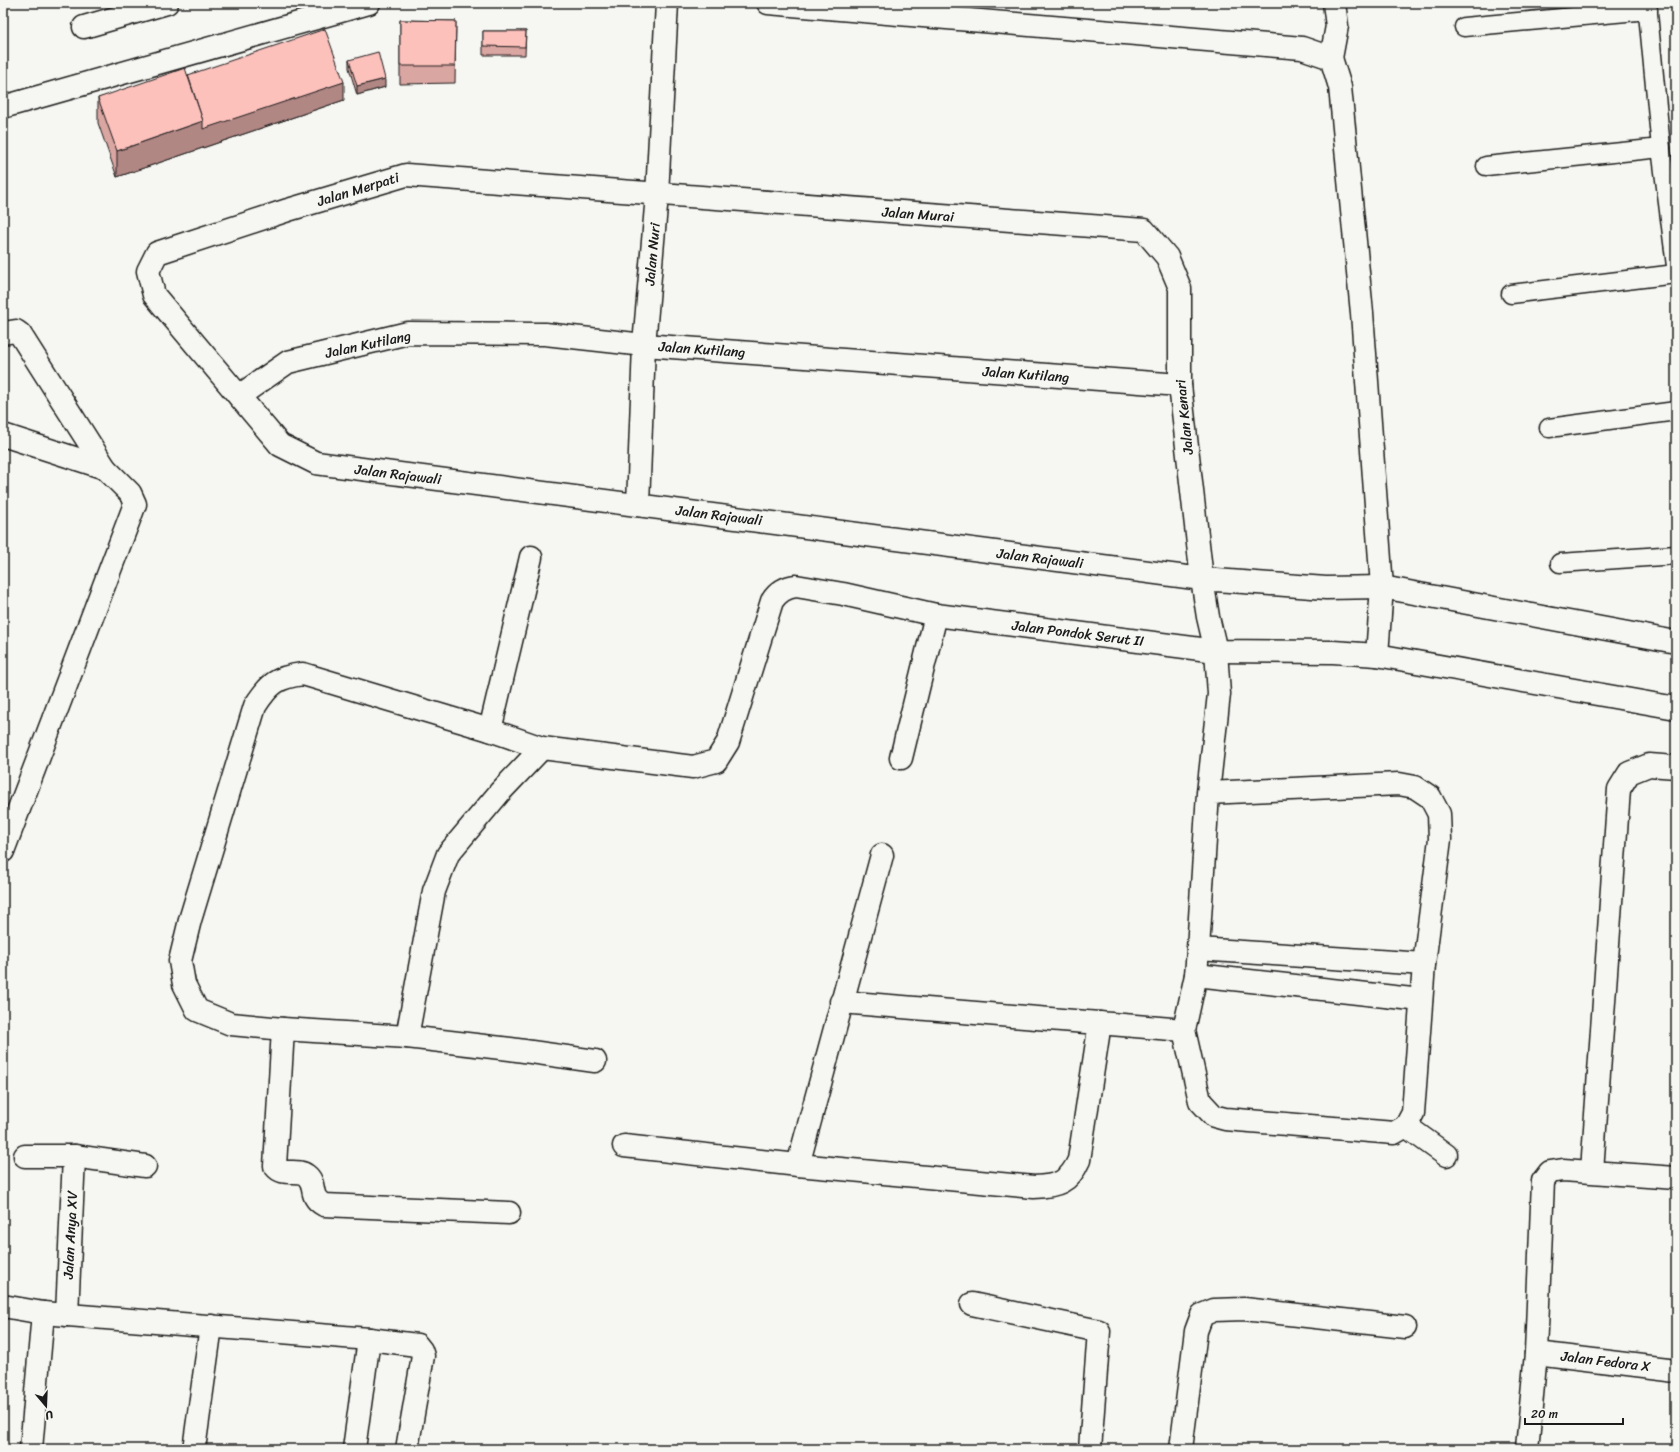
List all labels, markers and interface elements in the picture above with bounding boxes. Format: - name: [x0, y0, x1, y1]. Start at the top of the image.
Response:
- street label: Jalan Merpati: [313, 165, 403, 214]
- street label: Jalan Murai: [880, 199, 956, 230]
- street label: Jalan Nuri: [637, 221, 668, 287]
- street label: Jalan Kutilang: [322, 323, 413, 366]
- street label: Jalan Kutilang: [657, 334, 746, 365]
- street label: Jalan Kutilang: [981, 359, 1070, 390]
- street label: Jalan Kenari: [1168, 377, 1201, 457]
- street label: Jalan Rajawali: [352, 457, 444, 492]
- street label: Jalan Rajawali: [673, 498, 765, 533]
- street label: Jalan Rajawali: [994, 541, 1086, 576]
- street label: Jalan Pondok Serut II: [1009, 613, 1146, 654]
- street label: Jalan Anya XV: [56, 1190, 85, 1281]
- street label: Jalan Fedora X: [1559, 1343, 1652, 1379]
- north arrow: [26, 1386, 66, 1426]
- scale bar: [1525, 1400, 1623, 1426]
- text: 20 m: [1531, 1403, 1558, 1425]
- text: U: [42, 1405, 56, 1425]

